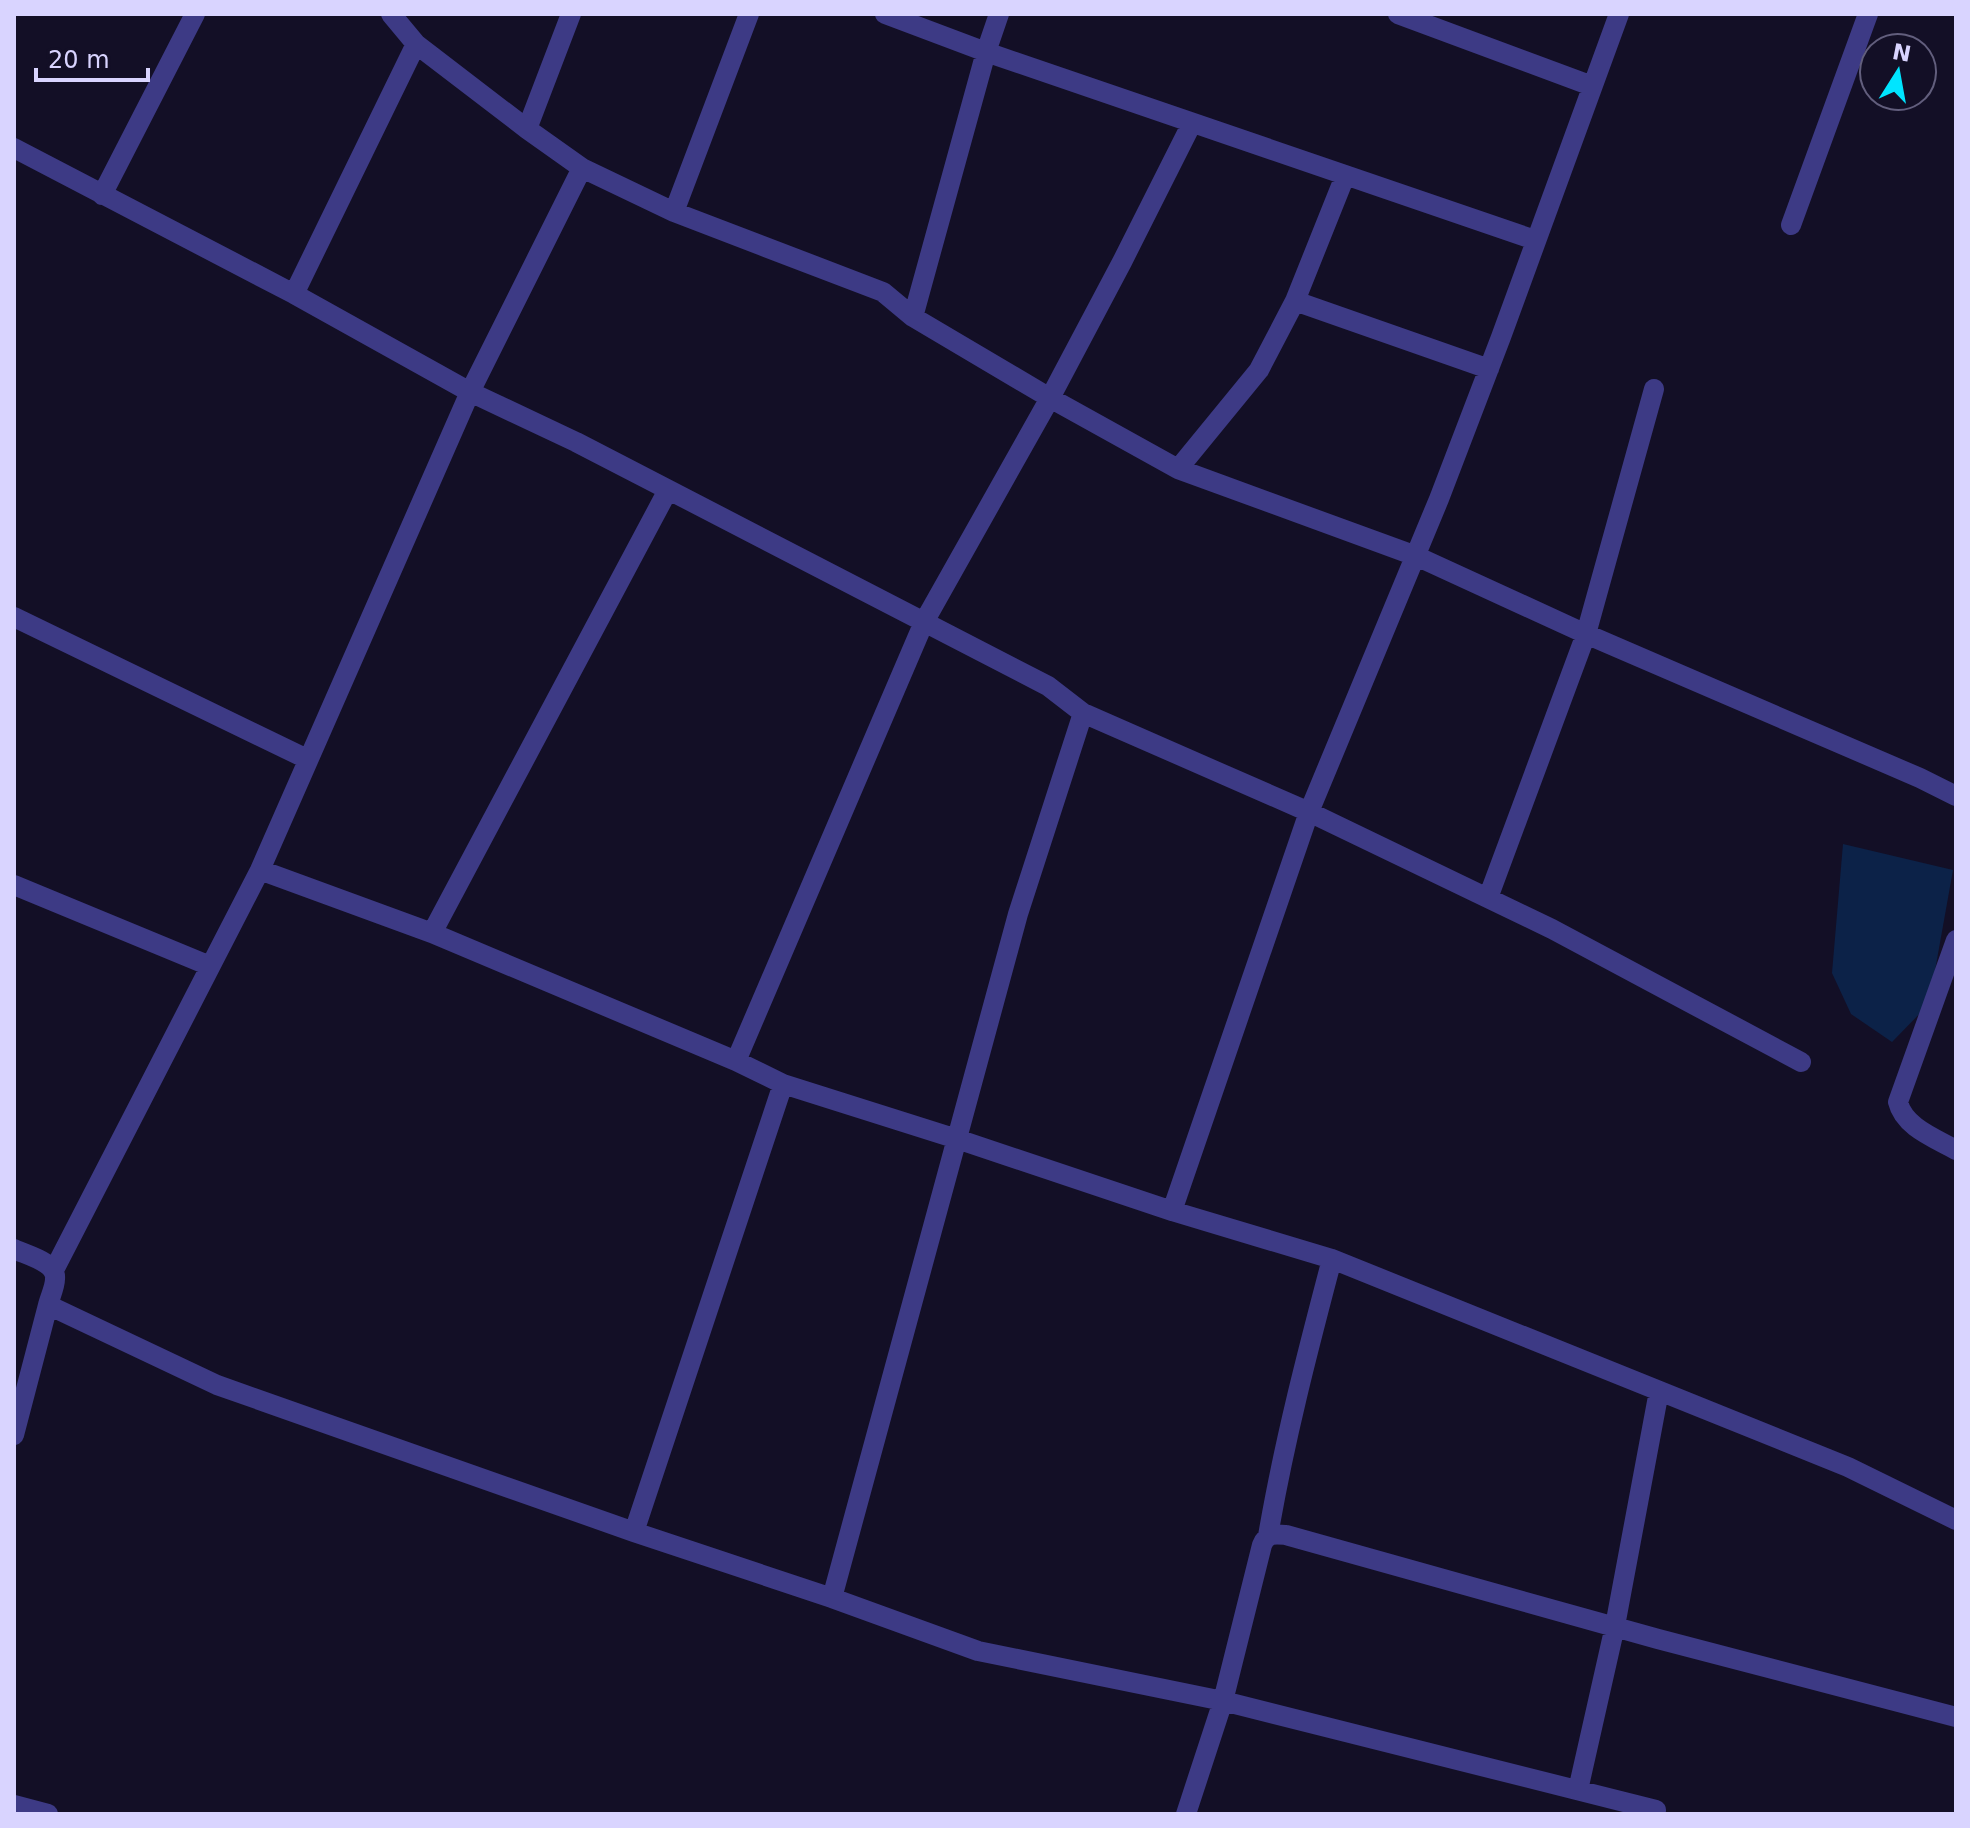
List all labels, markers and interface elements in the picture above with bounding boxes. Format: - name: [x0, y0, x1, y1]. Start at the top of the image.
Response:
- scale bar: [36, 32, 148, 82]
- north arrow: [1858, 32, 1938, 112]
- text: N: [1890, 39, 1913, 67]
- text: 20 m: [48, 46, 110, 74]

